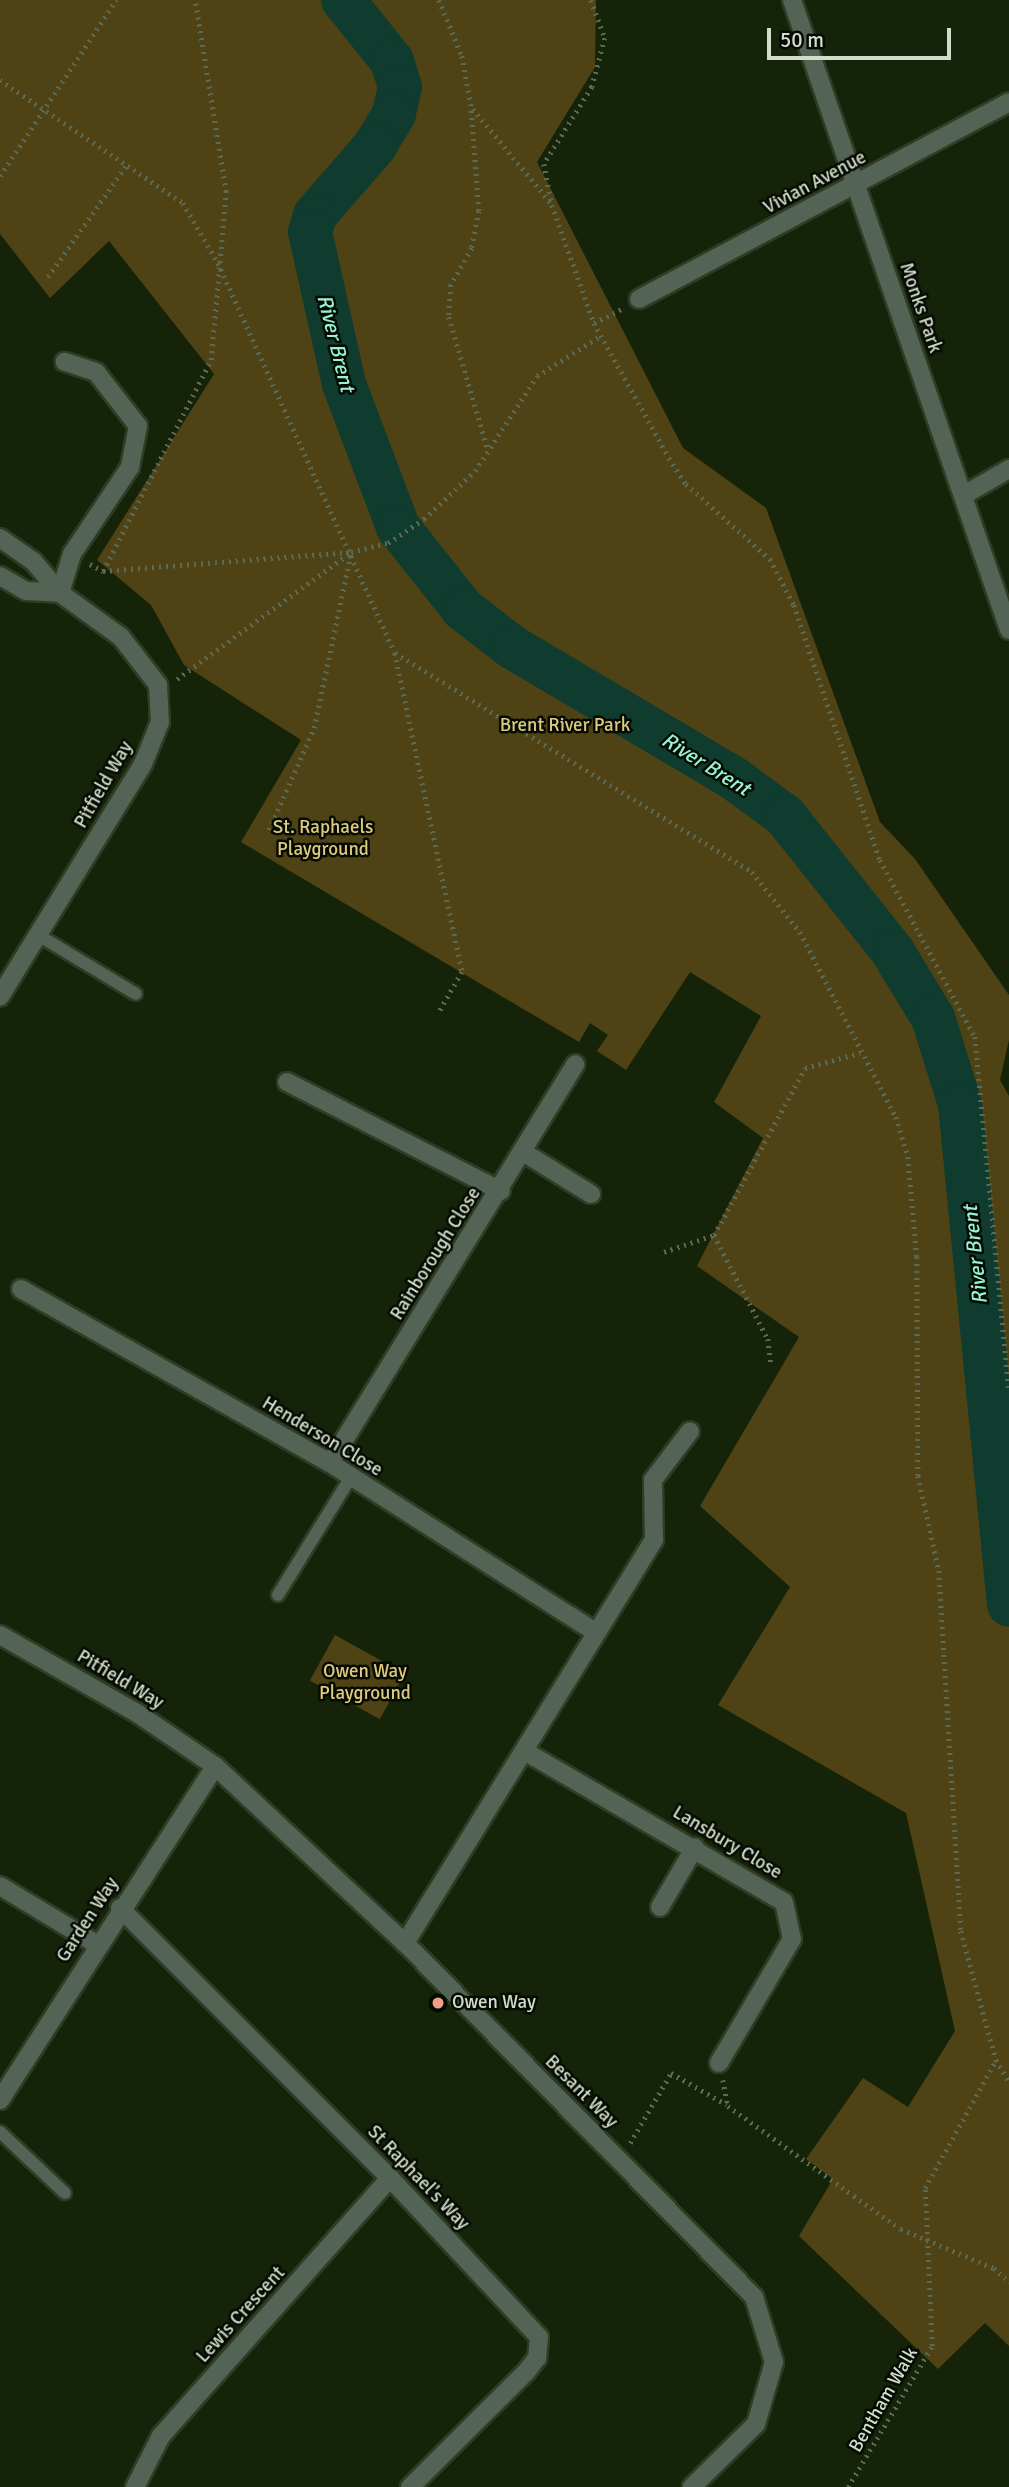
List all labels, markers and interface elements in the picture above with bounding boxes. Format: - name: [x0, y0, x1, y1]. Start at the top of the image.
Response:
- scale bar: [771, 14, 955, 58]
- text: 50 m: [780, 27, 824, 53]
- street label: Vivian Avenue: [760, 146, 870, 220]
- street label: Monks Park: [894, 260, 946, 356]
- water label: River Brent: [312, 292, 360, 394]
- park label: Brent River Park: [500, 715, 630, 737]
- water label: River Brent: [657, 727, 755, 801]
- street label: Pitfield Way: [70, 737, 138, 833]
- park label: St. Raphaels Playground: [273, 817, 373, 861]
- street label: Rainborough Close: [386, 1183, 486, 1325]
- water label: River Brent: [957, 1204, 993, 1306]
- street label: Henderson Close: [258, 1392, 386, 1482]
- street label: Pitfield Way: [73, 1645, 167, 1715]
- park label: Owen Way Playground: [319, 1661, 411, 1705]
- street label: Lansbury Close: [668, 1801, 786, 1885]
- street label: Garden Way: [52, 1873, 124, 1967]
- place label: Owen Way: [452, 1992, 536, 2014]
- marker: Owen Way: [430, 1995, 446, 2011]
- street label: Besant Way: [540, 2051, 622, 2133]
- street label: St Raphael's Way: [362, 2121, 474, 2235]
- street label: Lewis Crescent: [192, 2262, 290, 2368]
- street label: Bentham Walk: [845, 2343, 923, 2457]

